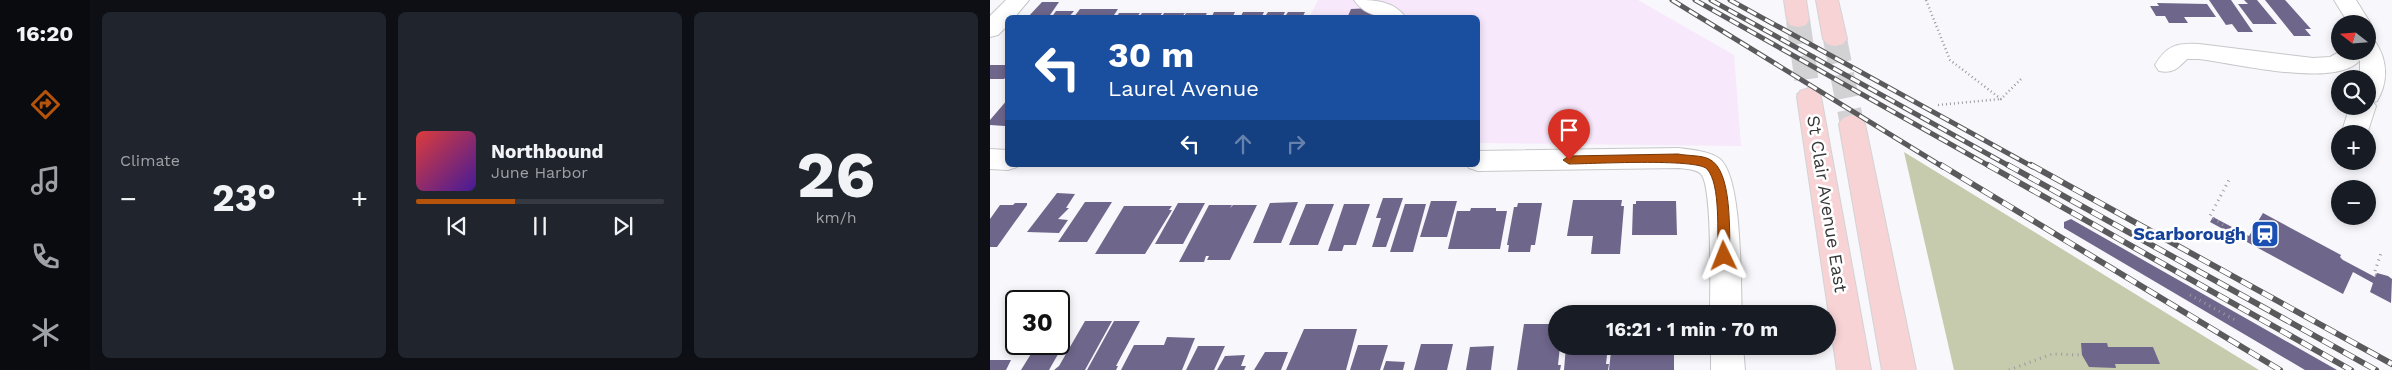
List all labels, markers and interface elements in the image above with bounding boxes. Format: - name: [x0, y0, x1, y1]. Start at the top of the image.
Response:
- north arrow: [2331, 15, 2376, 60]
- map controls: [2331, 15, 2376, 225]
- text: 16:20: [17, 21, 73, 46]
- text: 30 m: [1108, 34, 1194, 76]
- icon: left: [1025, 35, 1090, 100]
- button: search: [2331, 70, 2376, 115]
- text: Laurel Avenue: [1108, 76, 1259, 101]
- icon: directions: [28, 87, 63, 122]
- pin: [1548, 109, 1590, 160]
- street label: St Clair Avenue East: [1803, 114, 1852, 294]
- icon: arrive: [1555, 116, 1583, 144]
- button: +: [2331, 125, 2376, 170]
- icon: left: [1176, 130, 1204, 158]
- icon: ahead: [1229, 130, 1257, 158]
- icon: right: [1282, 130, 1310, 158]
- text: 26: [797, 137, 875, 213]
- text: Northbound: [491, 140, 603, 163]
- text: Climate: [120, 151, 180, 170]
- icon: music: [28, 163, 63, 198]
- text: June Harbor: [491, 163, 588, 182]
- text: 23°: [212, 176, 276, 220]
- button: −: [2331, 180, 2376, 225]
- text: −: [120, 182, 137, 215]
- text: +: [351, 182, 368, 215]
- text: km/h: [815, 208, 857, 227]
- icon: previous: [443, 212, 471, 240]
- icon: pause: [526, 212, 554, 240]
- icon: next: [609, 212, 637, 240]
- station icon: Scarborough: [2250, 219, 2280, 249]
- place label: Scarborough: [2133, 223, 2246, 244]
- position arrow: [1697, 229, 1749, 281]
- icon: phone: [28, 239, 63, 274]
- speed limit sign: 30: [1005, 290, 1070, 355]
- icon: climate: [28, 315, 63, 350]
- text: 16:21 · 1 min · 70 m: [1606, 318, 1778, 341]

